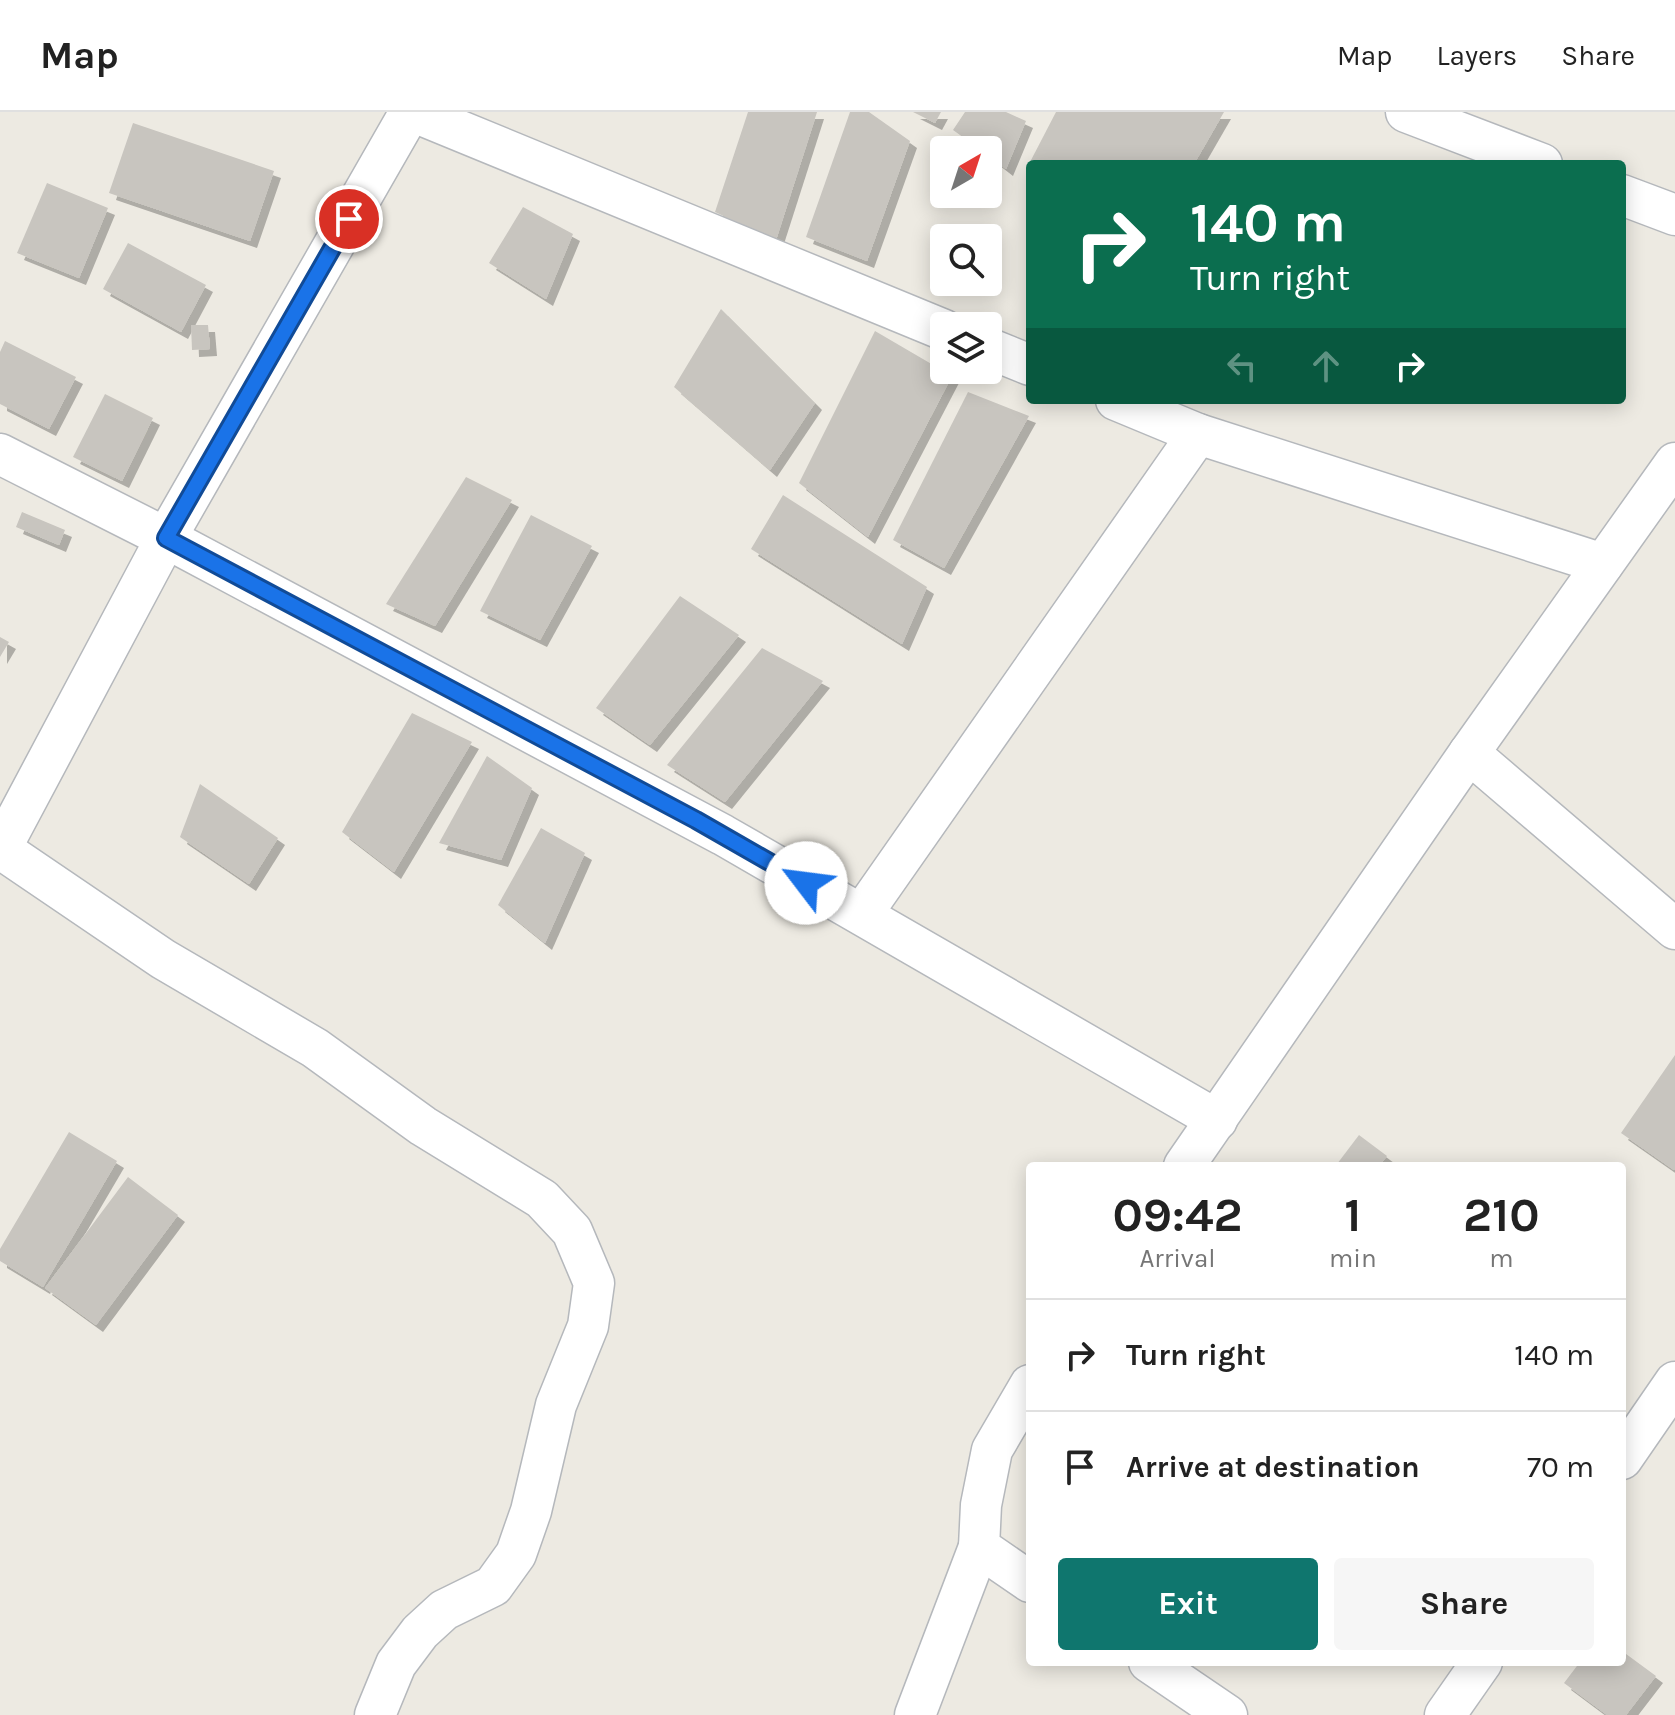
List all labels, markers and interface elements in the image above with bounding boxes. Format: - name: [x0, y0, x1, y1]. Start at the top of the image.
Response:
- text: Map: [40, 33, 119, 78]
- text: Map: [1337, 39, 1392, 72]
- text: Layers: [1436, 39, 1517, 72]
- text: Share: [1561, 39, 1635, 72]
- north arrow: [930, 136, 1002, 208]
- map controls: [930, 136, 1002, 384]
- pin: [315, 185, 383, 253]
- text: 140 m: [1190, 190, 1346, 255]
- icon: right: [1058, 192, 1162, 296]
- icon: arrive: [327, 197, 371, 241]
- button: search: [930, 224, 1002, 296]
- text: Turn right: [1190, 257, 1350, 299]
- button: layers: [930, 312, 1002, 384]
- icon: left: [1220, 344, 1264, 388]
- icon: ahead: [1304, 344, 1348, 388]
- icon: right: [1388, 344, 1432, 388]
- position arrow: [764, 841, 848, 925]
- text: 09:42: [1112, 1187, 1243, 1243]
- text: 1: [1344, 1187, 1361, 1243]
- text: 210: [1463, 1187, 1540, 1243]
- text: Arrival: [1139, 1243, 1216, 1274]
- text: min: [1329, 1243, 1377, 1274]
- text: m: [1489, 1243, 1514, 1274]
- icon: right: [1058, 1333, 1102, 1377]
- text: Turn right: [1126, 1337, 1266, 1373]
- text: 140 m: [1514, 1337, 1594, 1373]
- icon: arrive: [1058, 1445, 1102, 1489]
- text: Arrive at destination: [1126, 1449, 1420, 1485]
- text: 70 m: [1527, 1449, 1594, 1485]
- button: Exit: [1058, 1558, 1318, 1650]
- button: Share: [1334, 1558, 1594, 1650]

